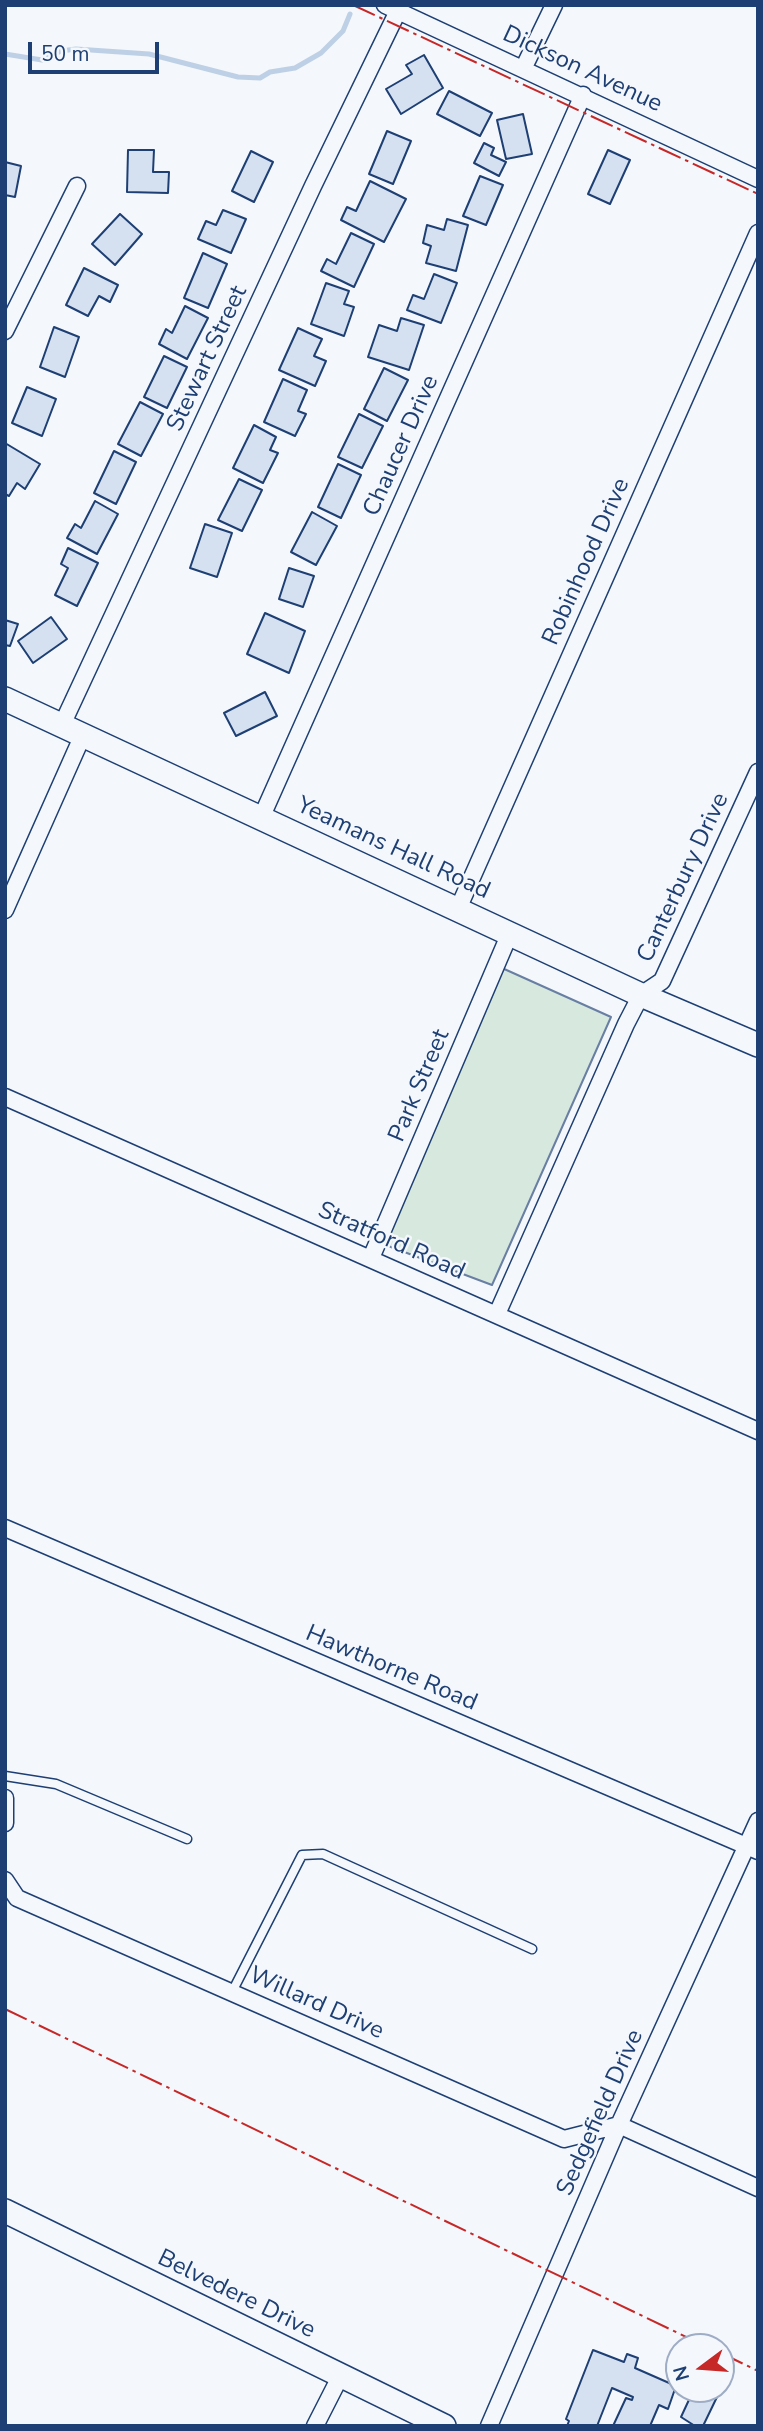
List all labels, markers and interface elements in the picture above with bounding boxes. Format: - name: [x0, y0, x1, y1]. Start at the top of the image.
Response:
- street label: Dickson Avenue: [498, 20, 666, 120]
- scale bar: [32, 28, 163, 72]
- text: 50 m: [41, 40, 90, 68]
- street label: Stewart Street: [162, 282, 254, 436]
- street label: Chaucer Drive: [358, 371, 446, 521]
- street label: Robinhood Drive: [537, 474, 637, 650]
- street label: Canterbury Drive: [632, 789, 736, 967]
- street label: Yeamans Hall Road: [292, 792, 494, 906]
- street label: Park Street: [383, 1025, 457, 1147]
- street label: Stratford Road: [313, 1197, 469, 1287]
- street label: Hawthorne Road: [301, 1620, 481, 1718]
- street label: Willard Drive: [244, 1961, 388, 2047]
- street label: Sedgefield Drive: [552, 2026, 650, 2200]
- street label: Belvedere Drive: [152, 2244, 320, 2346]
- north arrow: [665, 2333, 735, 2403]
- text: N: [667, 2363, 696, 2384]

